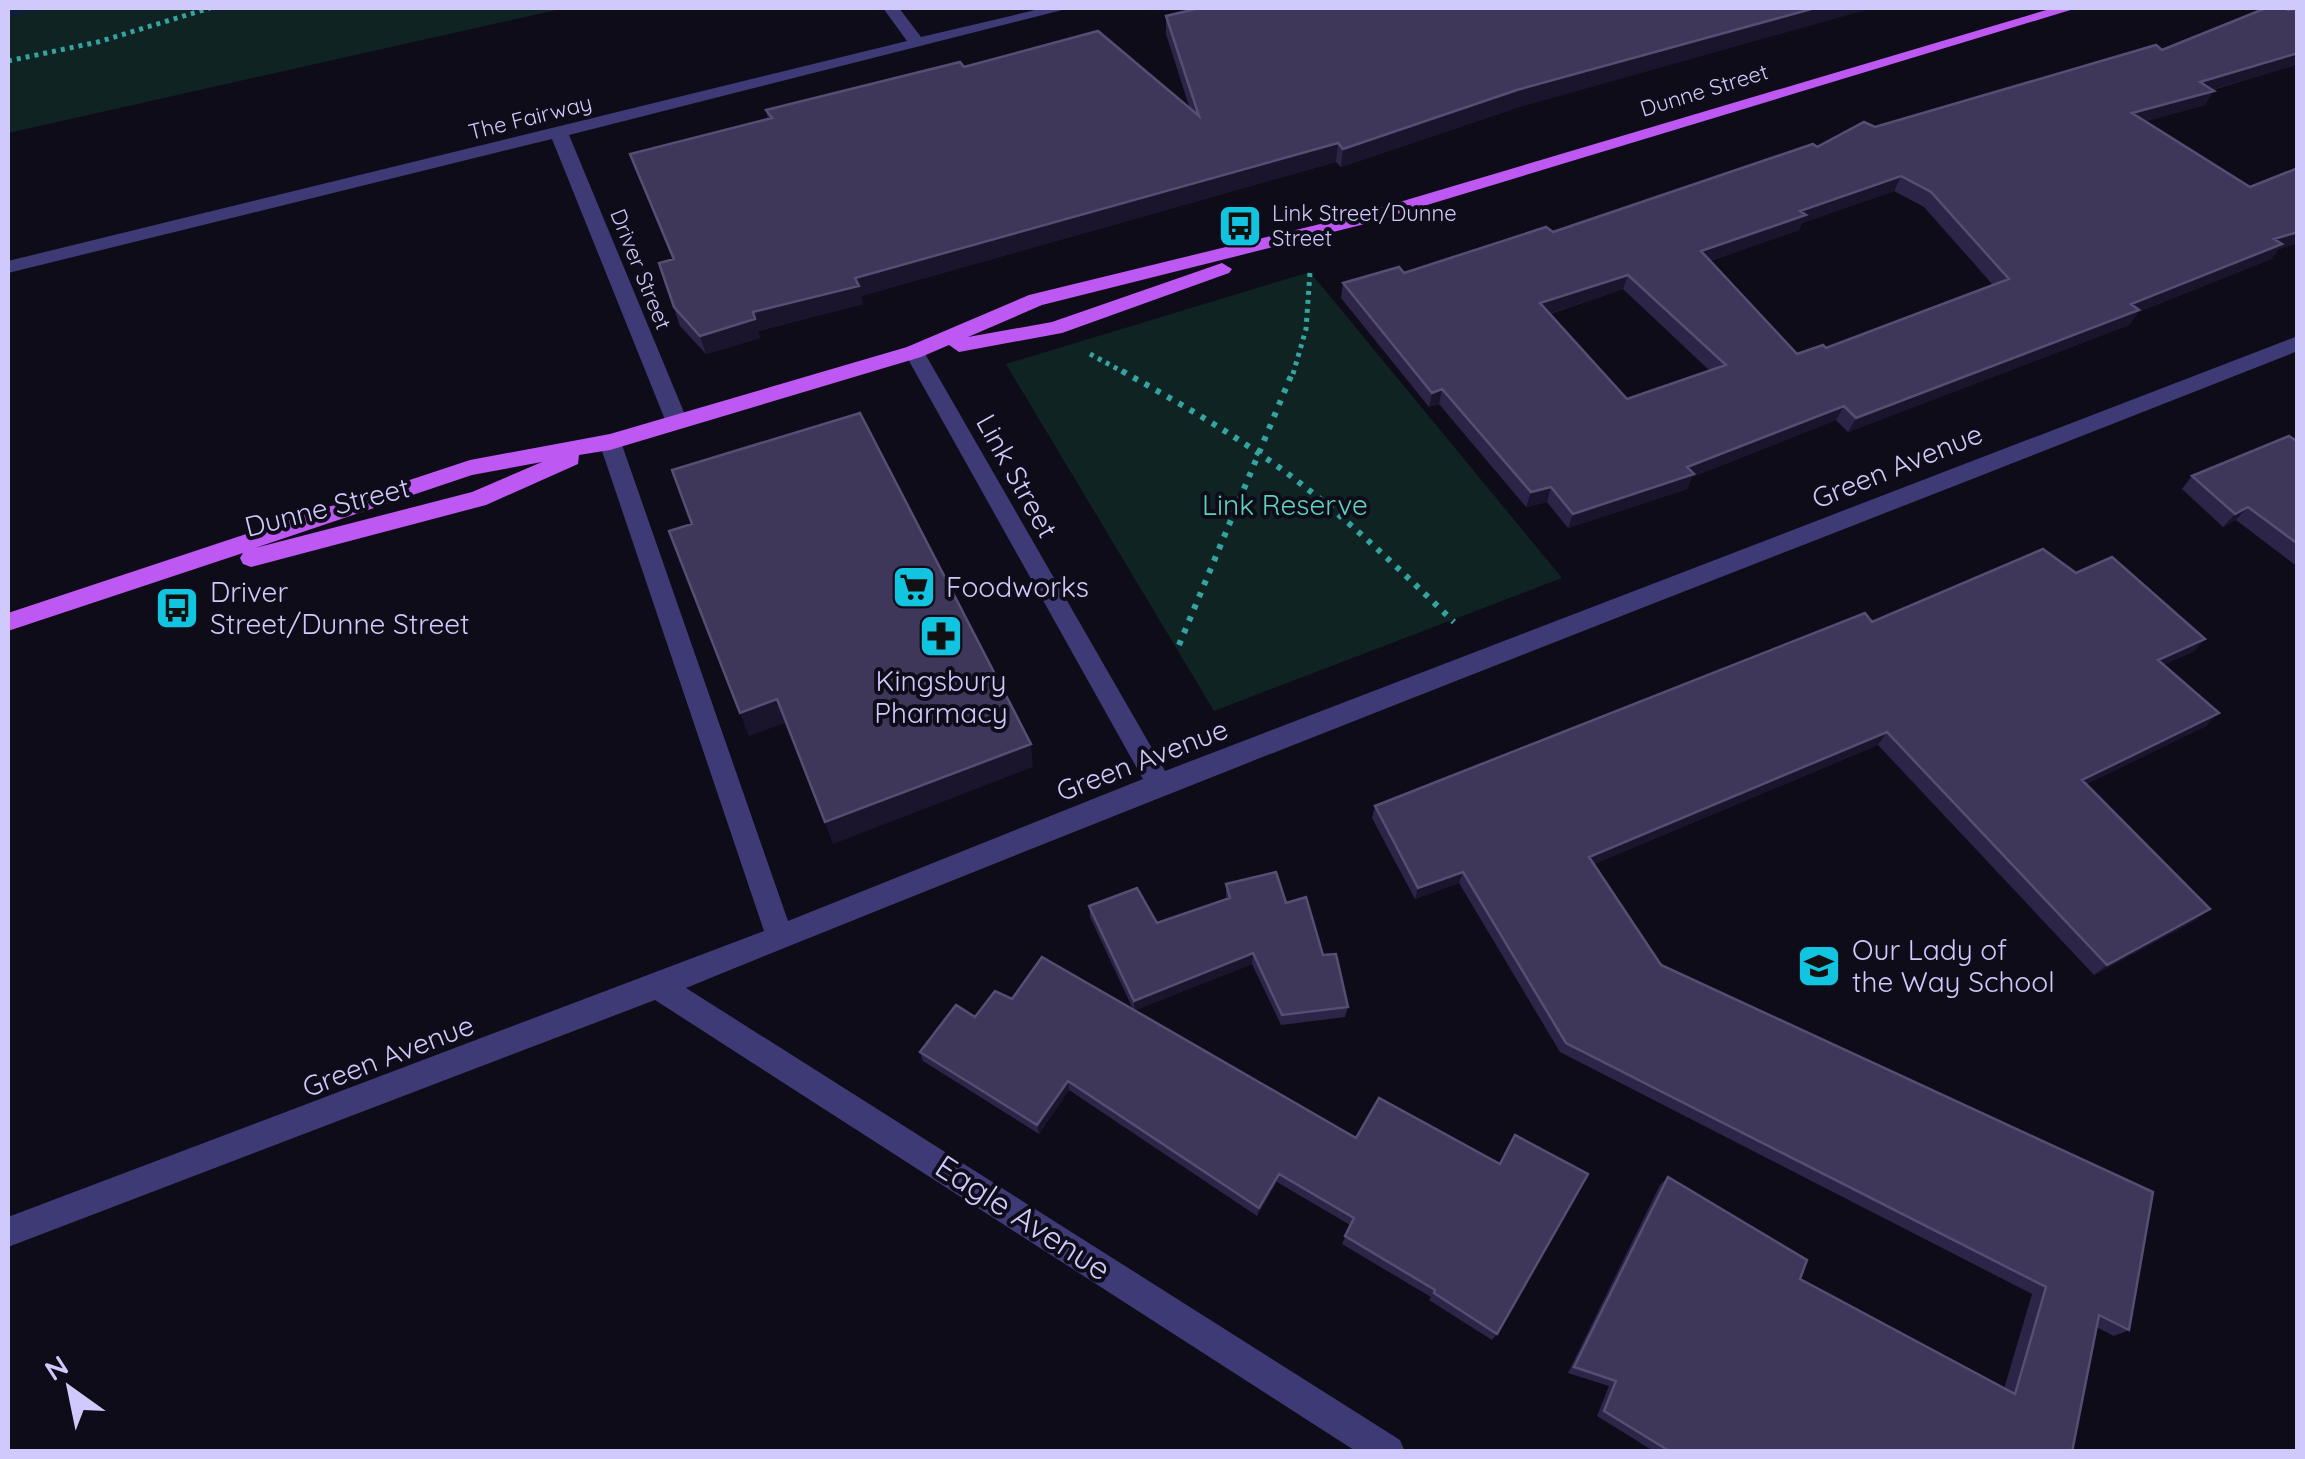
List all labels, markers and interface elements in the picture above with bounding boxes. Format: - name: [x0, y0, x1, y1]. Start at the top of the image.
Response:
- street label: Dunne Street: [1637, 57, 1771, 123]
- street label: The Fairway: [465, 88, 595, 146]
- place label: Link Street/Dunne Street: [1272, 199, 1457, 252]
- bus stop icon: Link Street/Dunne Street: [1217, 203, 1263, 249]
- street label: Driver Street: [604, 205, 678, 333]
- street label: Link Street: [969, 408, 1066, 544]
- street label: Green Avenue: [1806, 415, 1987, 516]
- street label: Dunne Street: [241, 469, 413, 544]
- park label: Link Reserve: [1202, 487, 1368, 522]
- supermarket icon: Foodworks: [891, 564, 937, 610]
- place label: Foodworks: [946, 569, 1089, 604]
- place label: Driver Street/Dunne Street: [210, 574, 470, 641]
- bus stop icon: Driver Street/Dunne Street: [154, 585, 200, 631]
- pharmacy icon: Kingsbury Pharmacy: [918, 613, 964, 659]
- place label: Kingsbury Pharmacy: [874, 663, 1008, 730]
- street label: Green Avenue: [1051, 711, 1233, 808]
- place label: Our Lady of the Way School: [1852, 932, 2055, 999]
- school or university icon: Our Lady of the Way School: [1796, 943, 1842, 989]
- street label: Green Avenue: [297, 1007, 479, 1104]
- street label: Eagle Avenue: [928, 1146, 1119, 1289]
- north arrow: [20, 1339, 120, 1439]
- text: N: [38, 1347, 74, 1388]

